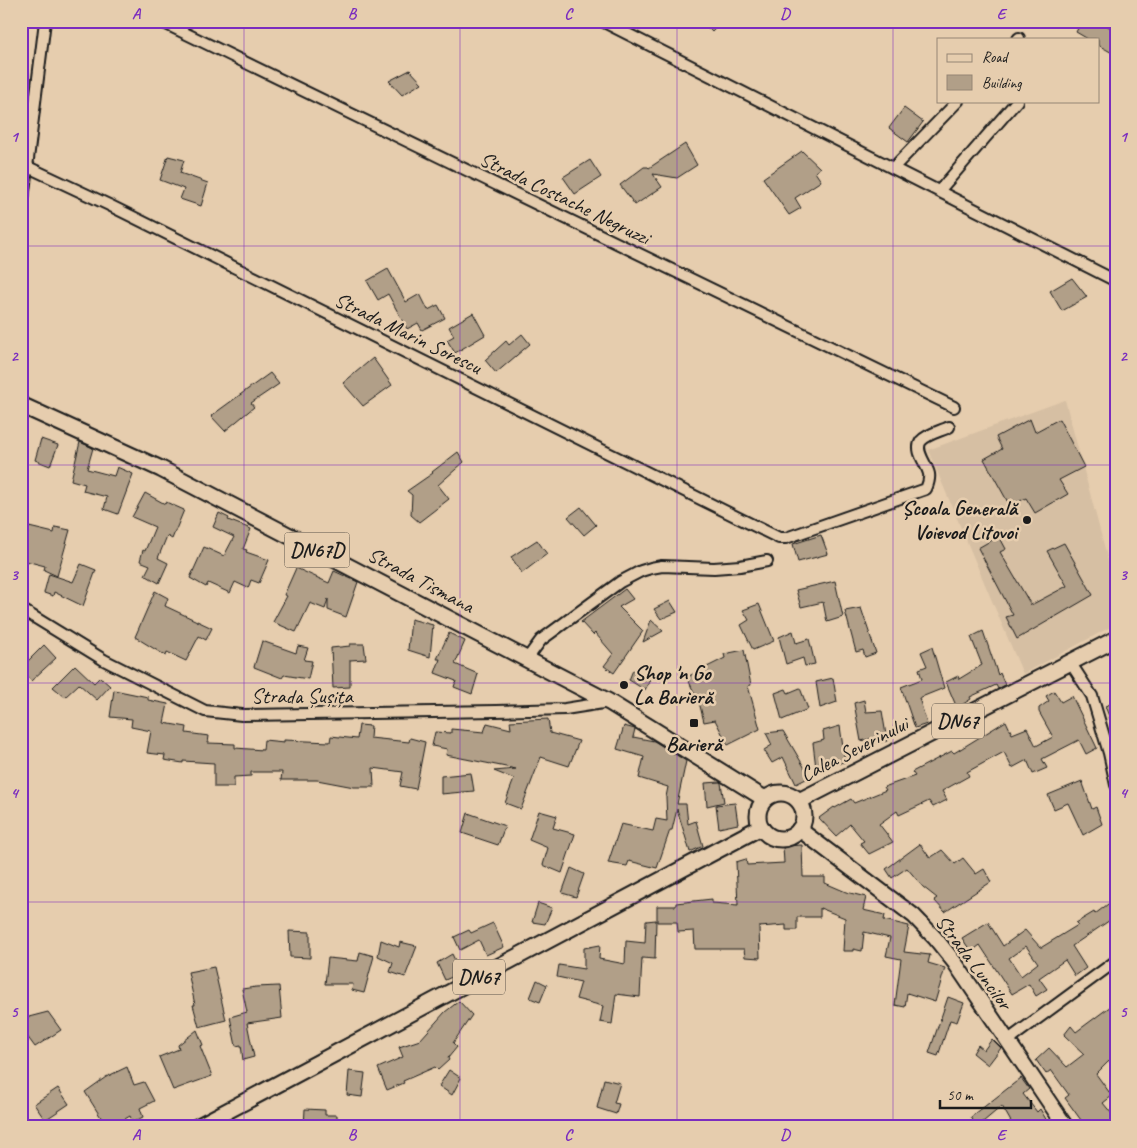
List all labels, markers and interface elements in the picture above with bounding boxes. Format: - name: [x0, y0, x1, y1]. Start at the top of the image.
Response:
- text: A: [132, 4, 142, 24]
- text: B: [348, 4, 358, 24]
- text: C: [564, 4, 574, 24]
- text: D: [780, 4, 791, 24]
- text: E: [997, 4, 1008, 24]
- legend: [937, 38, 1100, 102]
- text: Road: [982, 48, 1009, 67]
- text: Building: [982, 74, 1022, 93]
- text: 1: [10, 127, 19, 147]
- text: 1: [1119, 127, 1128, 147]
- street label: Strada Costache Negruzzi: [476, 146, 657, 252]
- street label: Strada Marin Sorescu: [330, 286, 487, 380]
- text: 2: [10, 346, 19, 366]
- text: 2: [1119, 346, 1128, 366]
- place label: Școala Generală Voievod Litovoi: [902, 495, 1020, 545]
- marker: Școala Generală Voievod Litovoi: [1021, 514, 1033, 526]
- road number: DN67D: [284, 532, 350, 568]
- street label: Strada Tismana: [363, 541, 480, 620]
- text: 3: [10, 565, 19, 585]
- text: 3: [1119, 565, 1128, 585]
- place label: Shop 'n Go La Barieră: [634, 660, 714, 710]
- marker: Shop 'n Go La Barieră: [618, 679, 630, 691]
- street label: Strada Șușița: [251, 683, 354, 709]
- road number: DN67: [932, 704, 984, 738]
- street label: Calea Severinului: [796, 709, 915, 787]
- marker: Barieră: [688, 717, 700, 729]
- place label: Barieră: [666, 731, 724, 757]
- text: 4: [10, 783, 19, 803]
- text: 4: [1119, 783, 1128, 803]
- street label: Strada Luncilor: [930, 909, 1020, 1017]
- road number: DN67: [453, 960, 505, 994]
- text: 5: [11, 1002, 20, 1022]
- text: 5: [1120, 1002, 1129, 1022]
- scale bar: [940, 1078, 1031, 1110]
- text: 50 m: [947, 1086, 974, 1105]
- text: A: [132, 1125, 142, 1145]
- text: B: [348, 1125, 358, 1145]
- text: C: [564, 1125, 574, 1145]
- text: D: [780, 1125, 791, 1145]
- text: E: [997, 1125, 1008, 1145]

